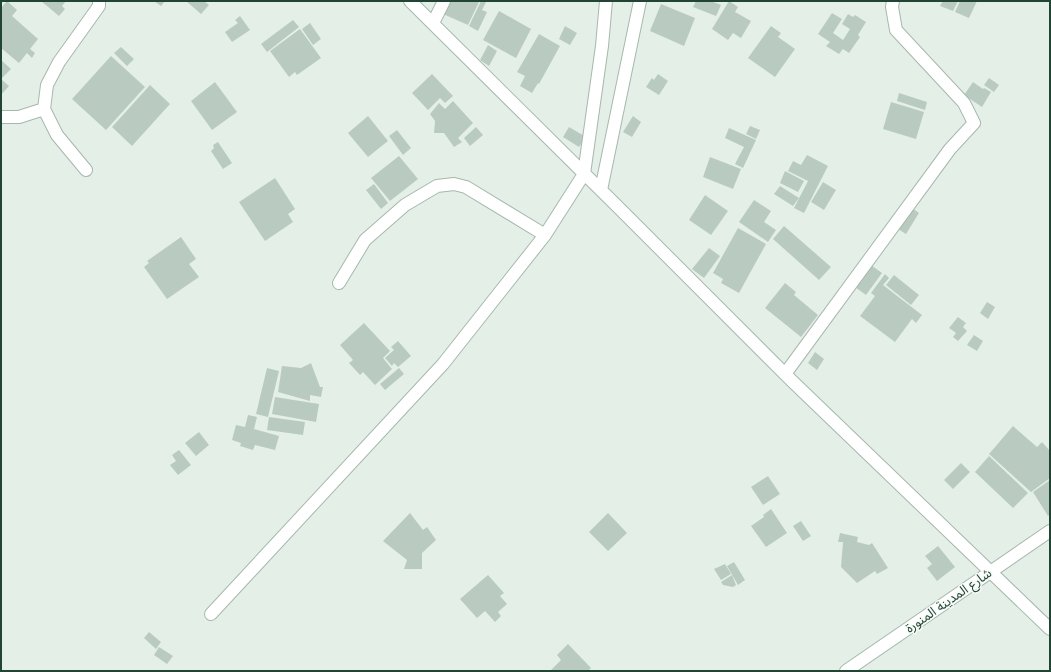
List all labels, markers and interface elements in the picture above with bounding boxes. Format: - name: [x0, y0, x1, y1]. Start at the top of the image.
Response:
- street label: شارع المدينة المنورة: [902, 564, 996, 638]

